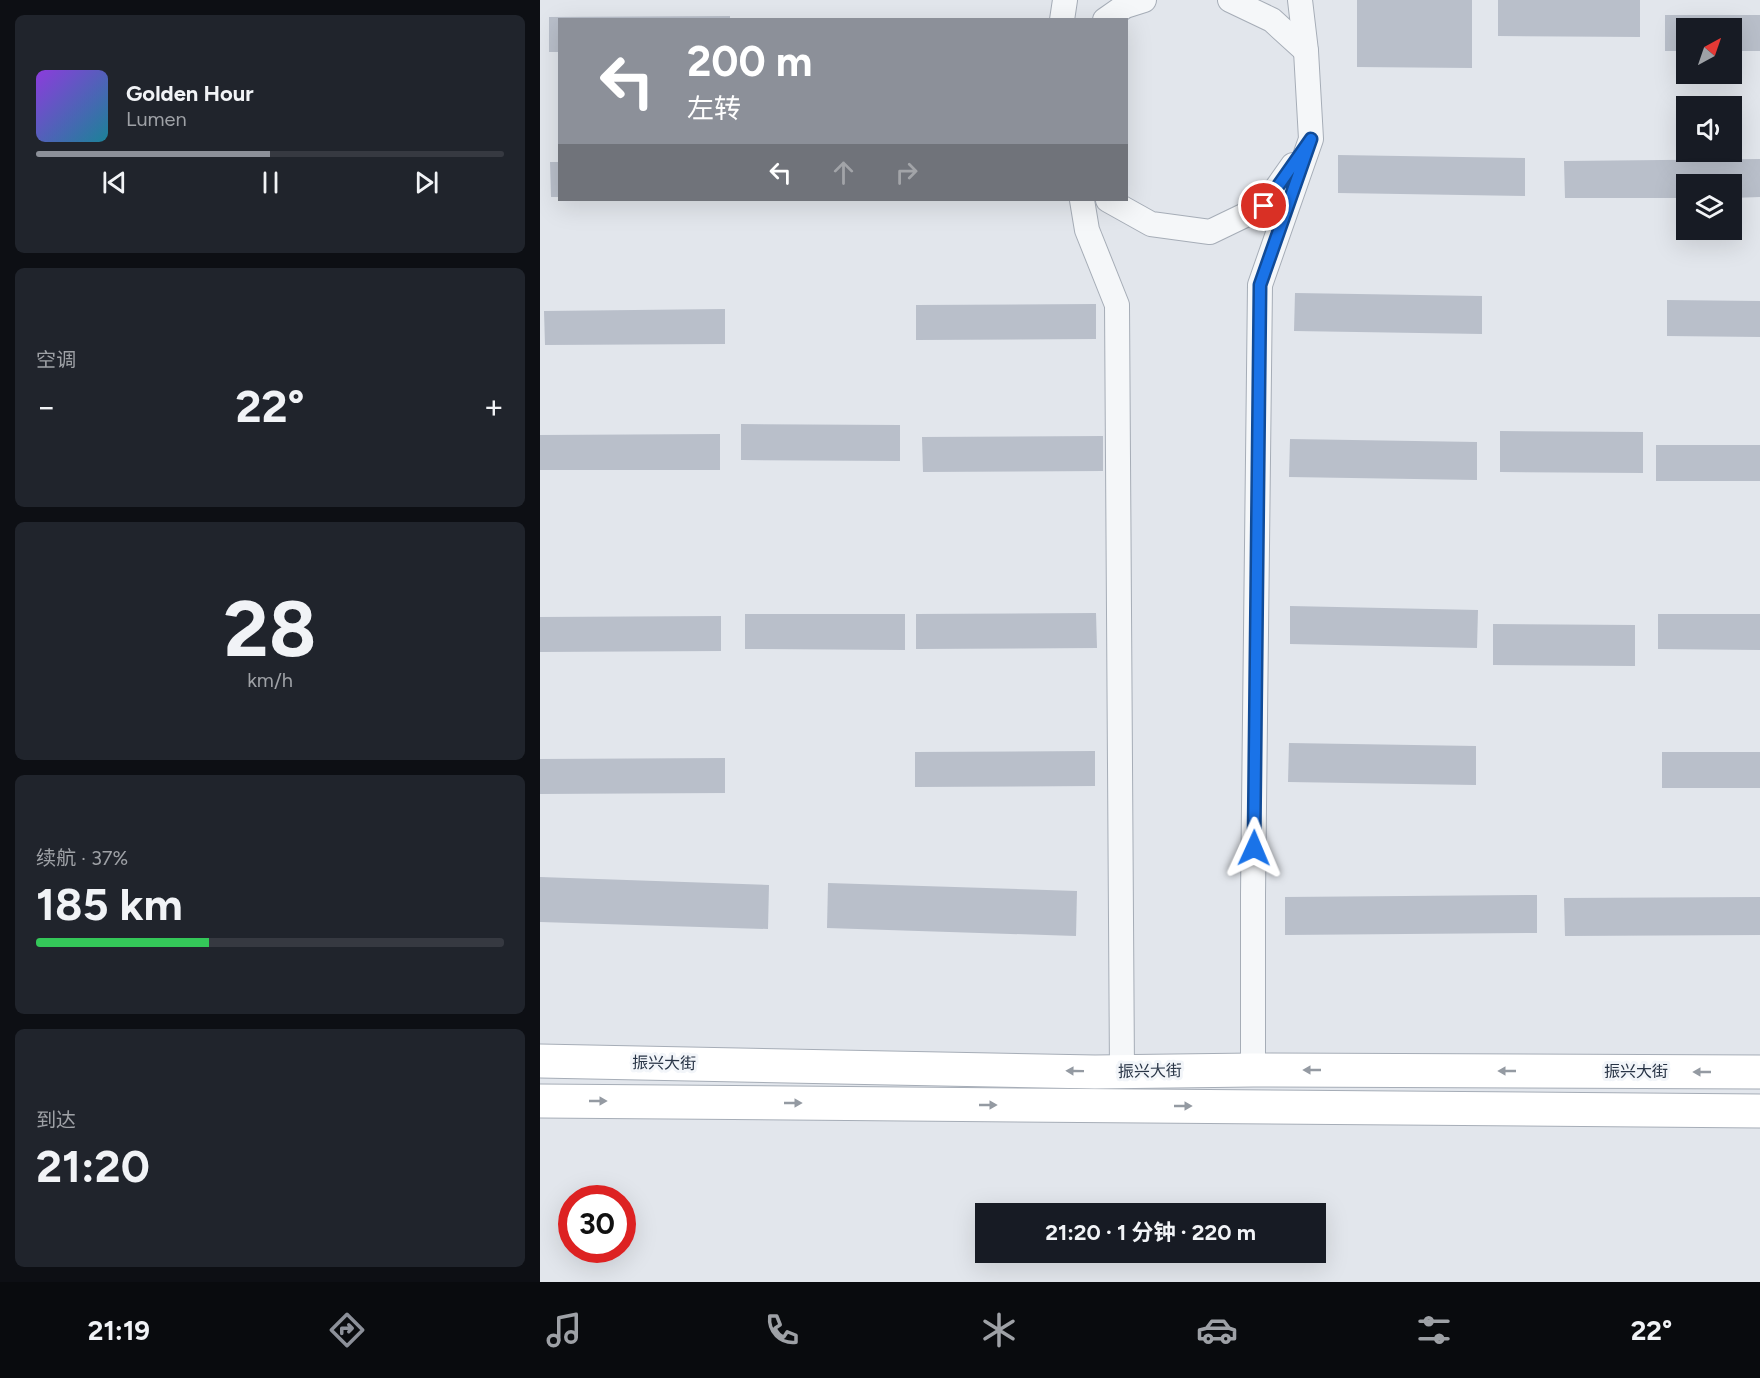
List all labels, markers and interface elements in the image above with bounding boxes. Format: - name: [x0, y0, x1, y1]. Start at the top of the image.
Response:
- north arrow: [1676, 18, 1742, 84]
- map controls: [1676, 18, 1742, 240]
- text: 200 m: [687, 36, 812, 87]
- icon: left: [588, 42, 666, 120]
- text: Golden Hour: [126, 80, 254, 107]
- text: 左转: [687, 92, 741, 125]
- button: sound: [1676, 96, 1742, 162]
- text: Lumen: [126, 107, 187, 131]
- icon: left: [764, 156, 797, 189]
- icon: ahead: [827, 156, 860, 189]
- icon: right: [890, 156, 923, 189]
- icon: previous: [98, 166, 131, 199]
- icon: pause: [254, 166, 287, 199]
- icon: next: [410, 166, 443, 199]
- button: layers: [1676, 174, 1742, 240]
- pin: [1238, 180, 1289, 231]
- icon: arrive: [1247, 189, 1280, 222]
- text: 空调: [36, 348, 76, 372]
- text: 22°: [235, 379, 305, 433]
- text: −: [36, 387, 57, 426]
- text: +: [483, 387, 504, 426]
- text: 28: [224, 582, 316, 676]
- text: km/h: [247, 668, 293, 692]
- position arrow: [1222, 816, 1286, 880]
- text: 续航 · 37%: [36, 846, 128, 870]
- text: 185 km: [36, 877, 183, 931]
- street label: 振兴大街: [632, 1053, 696, 1073]
- street label: 振兴大街: [1118, 1061, 1182, 1081]
- street label: 振兴大街: [1604, 1062, 1668, 1081]
- one-way arrow: [1302, 1065, 1321, 1075]
- one-way arrow: [1497, 1066, 1516, 1076]
- one-way arrow: [1065, 1067, 1084, 1076]
- one-way arrow: [1692, 1067, 1711, 1077]
- one-way arrow: [589, 1096, 608, 1106]
- one-way arrow: [784, 1098, 803, 1108]
- one-way arrow: [979, 1100, 998, 1109]
- one-way arrow: [1174, 1101, 1193, 1111]
- text: 到达: [36, 1108, 76, 1132]
- text: 21:20: [36, 1139, 150, 1193]
- speed limit sign: 30: [558, 1185, 636, 1263]
- text: 21:20 · 1 分钟 · 220 m: [1045, 1219, 1256, 1246]
- icon: directions: [326, 1309, 368, 1351]
- icon: music: [543, 1309, 585, 1351]
- icon: phone: [761, 1309, 803, 1351]
- icon: climate: [978, 1309, 1020, 1351]
- icon: car: [1196, 1309, 1238, 1351]
- icon: filters: [1413, 1309, 1455, 1351]
- text: 21:19: [88, 1314, 150, 1347]
- text: 22°: [1631, 1314, 1672, 1347]

